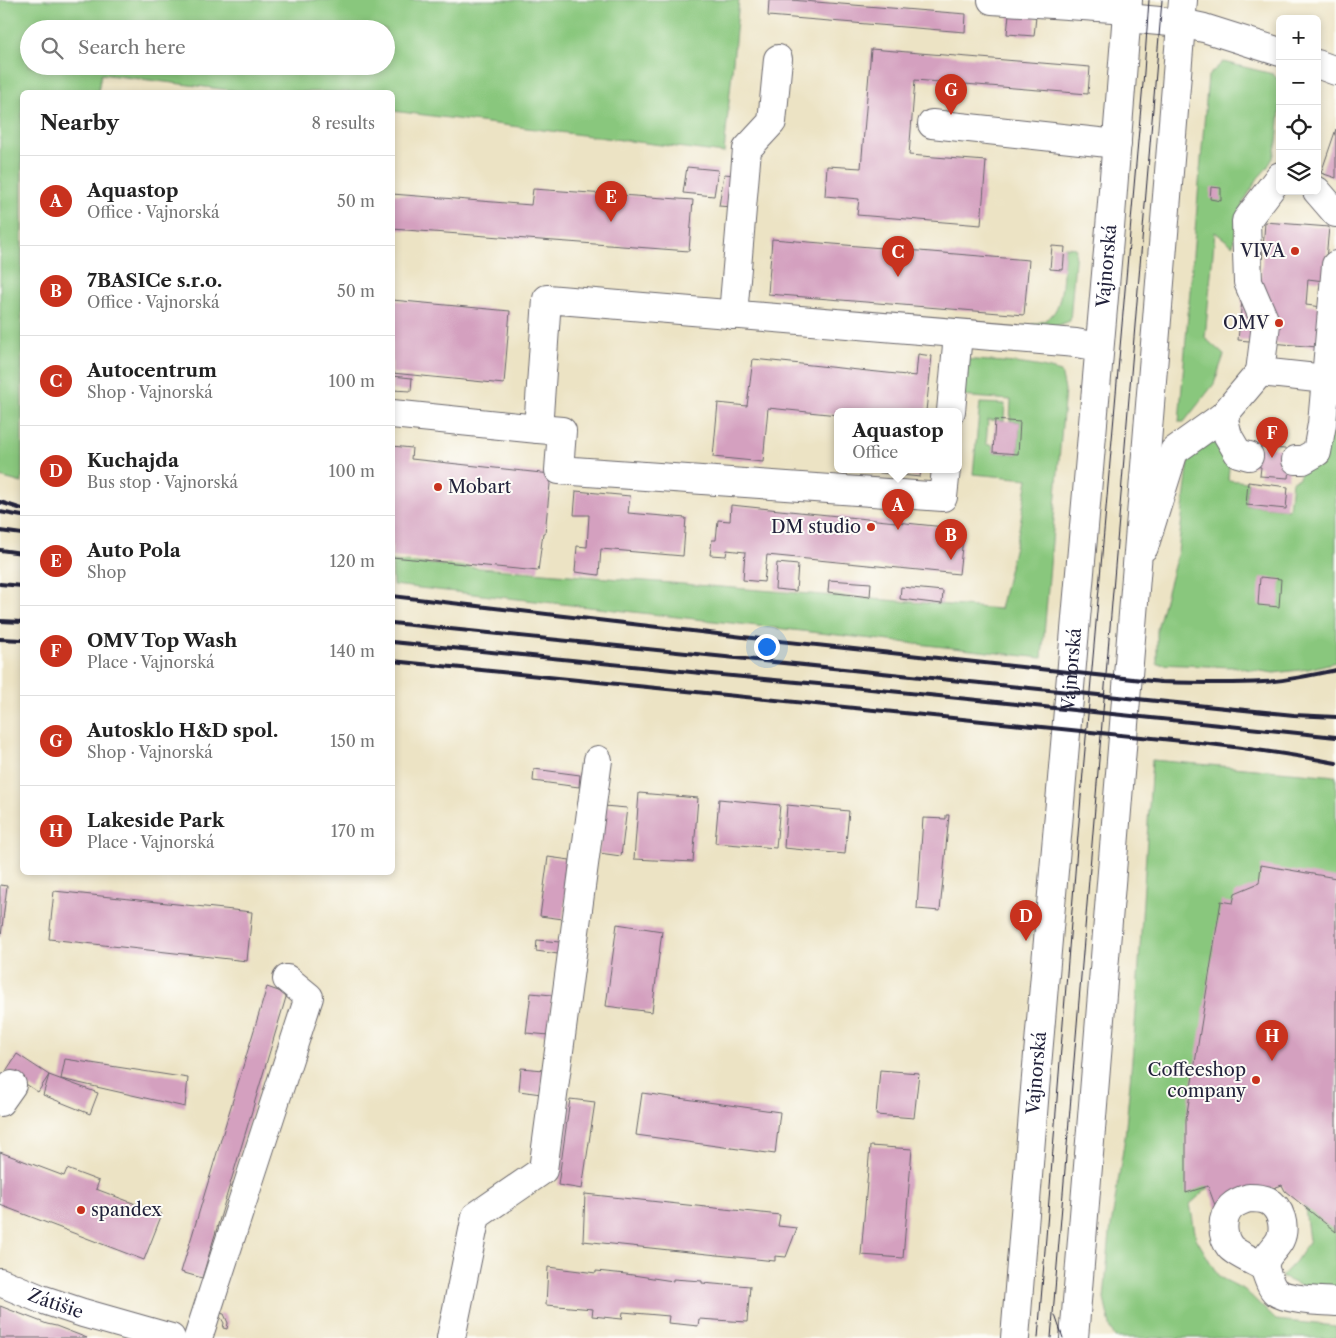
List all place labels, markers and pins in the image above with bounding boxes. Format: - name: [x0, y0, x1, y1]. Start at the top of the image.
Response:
- pin: G: [935, 74, 967, 115]
- pin: E: [595, 181, 627, 222]
- pin: C: [882, 236, 914, 277]
- place label: VIVA: [1239, 240, 1286, 262]
- marker: VIVA: [1289, 245, 1301, 257]
- place label: OMV: [1223, 312, 1270, 334]
- marker: OMV: [1273, 317, 1285, 329]
- pin: F: [1256, 417, 1288, 458]
- place label: Mobart: [448, 476, 512, 498]
- marker: Mobart: [432, 481, 444, 493]
- pin: A: [882, 489, 914, 530]
- place label: DM studio: [771, 516, 861, 538]
- pin: B: [935, 519, 967, 560]
- marker: DM studio: [865, 521, 877, 533]
- pin: D: [1010, 900, 1042, 941]
- pin: H: [1256, 1020, 1288, 1061]
- place label: Coffeeshop company: [1148, 1059, 1247, 1102]
- marker: Coffeeshop company: [1250, 1074, 1262, 1086]
- place label: spandex: [91, 1199, 162, 1221]
- marker: spandex: [75, 1204, 87, 1216]

